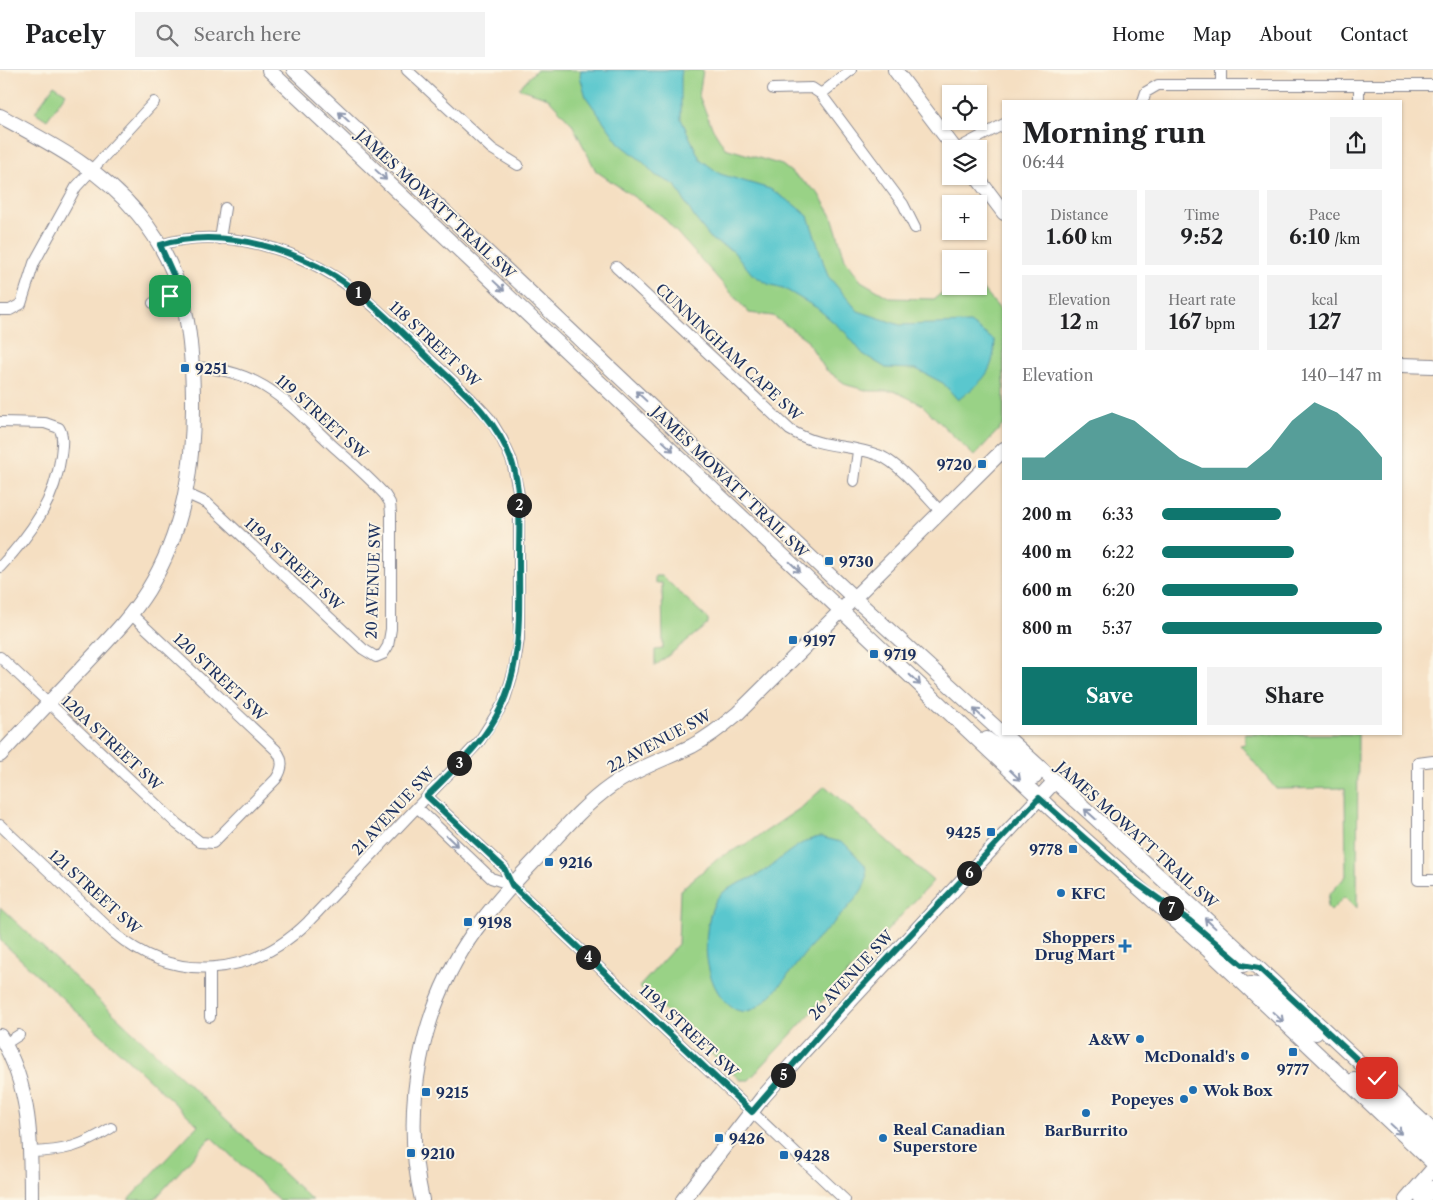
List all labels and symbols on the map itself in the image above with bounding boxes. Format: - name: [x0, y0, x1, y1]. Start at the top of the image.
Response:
- one-way arrow: [338, 111, 351, 123]
- street label: JAMES MOWATT TRAIL SW: [351, 124, 520, 283]
- one-way arrow: [375, 169, 388, 181]
- pin: [149, 275, 191, 317]
- street label: CUNNINGHAM CAPE SW: [652, 279, 807, 425]
- pin: 1: [346, 280, 370, 306]
- one-way arrow: [493, 280, 506, 292]
- street label: 118 STREET SW: [386, 297, 485, 391]
- place label: 9251: [195, 359, 228, 378]
- marker: 9251: [179, 362, 191, 374]
- street label: 119 STREET SW: [272, 371, 372, 464]
- one-way arrow: [634, 390, 647, 402]
- street label: JAMES MOWATT TRAIL SW: [646, 401, 813, 562]
- one-way arrow: [662, 440, 675, 452]
- place label: 9720: [937, 455, 972, 474]
- marker: 9720: [976, 458, 988, 470]
- pin: 2: [506, 492, 532, 518]
- street label: 119A STREET SW: [241, 514, 348, 615]
- street label: 20 AVENUE SW: [361, 522, 385, 639]
- place label: 9730: [839, 552, 874, 571]
- marker: 9730: [823, 555, 835, 567]
- one-way arrow: [788, 560, 800, 572]
- street label: 120 STREET SW: [169, 629, 271, 725]
- place label: 9197: [803, 631, 836, 650]
- marker: 9197: [787, 634, 799, 646]
- place label: 9719: [884, 645, 917, 664]
- marker: 9719: [868, 648, 880, 660]
- one-way arrow: [909, 674, 922, 686]
- street label: 120A STREET SW: [58, 691, 167, 795]
- street label: 22 AVENUE SW: [604, 705, 715, 776]
- one-way arrow: [973, 708, 986, 720]
- pin: 3: [446, 750, 472, 776]
- street label: JAMES MOWATT TRAIL SW: [1051, 756, 1222, 913]
- street label: 21 AVENUE SW: [347, 763, 439, 859]
- one-way arrow: [1008, 769, 1021, 781]
- one-way arrow: [1083, 808, 1096, 820]
- place label: 9425: [946, 823, 981, 842]
- marker: 9425: [985, 826, 997, 838]
- one-way arrow: [446, 835, 458, 847]
- place label: 9778: [1029, 840, 1063, 859]
- marker: 9778: [1067, 843, 1079, 855]
- street label: 121 STREET SW: [45, 846, 145, 939]
- place label: 9216: [559, 853, 593, 872]
- marker: 9216: [543, 856, 555, 868]
- pin: 6: [956, 860, 982, 886]
- place label: KFC: [1071, 884, 1105, 903]
- marker: KFC: [1055, 887, 1067, 899]
- pin: 7: [1158, 896, 1184, 920]
- place label: 9198: [478, 913, 512, 932]
- marker: 9198: [462, 916, 474, 928]
- one-way arrow: [1204, 917, 1216, 929]
- street label: 26 AVENUE SW: [805, 926, 898, 1024]
- place label: Shoppers Drug Mart: [1034, 928, 1115, 964]
- marker: Shoppers Drug Mart: [1119, 940, 1131, 952]
- pin: 4: [576, 944, 600, 970]
- street label: 119A STREET SW: [636, 981, 743, 1082]
- one-way arrow: [1272, 1011, 1285, 1023]
- place label: A&W: [1088, 1030, 1131, 1049]
- marker: A&W: [1134, 1033, 1146, 1045]
- marker: 9777: [1287, 1046, 1299, 1058]
- place label: McDonald's: [1144, 1047, 1235, 1066]
- marker: McDonald's: [1239, 1050, 1251, 1062]
- pin: [1356, 1057, 1398, 1099]
- place label: 9777: [1277, 1060, 1309, 1079]
- pin: 5: [770, 1062, 796, 1088]
- place label: Wok Box: [1202, 1081, 1273, 1100]
- place label: 9215: [436, 1083, 469, 1102]
- marker: Wok Box: [1187, 1084, 1199, 1096]
- marker: 9215: [420, 1086, 432, 1098]
- place label: Popeyes: [1111, 1090, 1174, 1109]
- marker: Popeyes: [1178, 1093, 1190, 1105]
- marker: BarBurrito: [1080, 1107, 1092, 1119]
- place label: Real Canadian Superstore: [893, 1120, 1006, 1156]
- place label: BarBurrito: [1044, 1121, 1128, 1140]
- one-way arrow: [1390, 1123, 1403, 1135]
- place label: 9426: [729, 1129, 765, 1148]
- marker: 9426: [713, 1132, 725, 1144]
- marker: Real Canadian Superstore: [877, 1132, 889, 1144]
- place label: 9210: [421, 1144, 455, 1163]
- place label: 9428: [794, 1146, 830, 1165]
- marker: 9210: [405, 1147, 417, 1159]
- marker: 9428: [778, 1149, 790, 1161]

